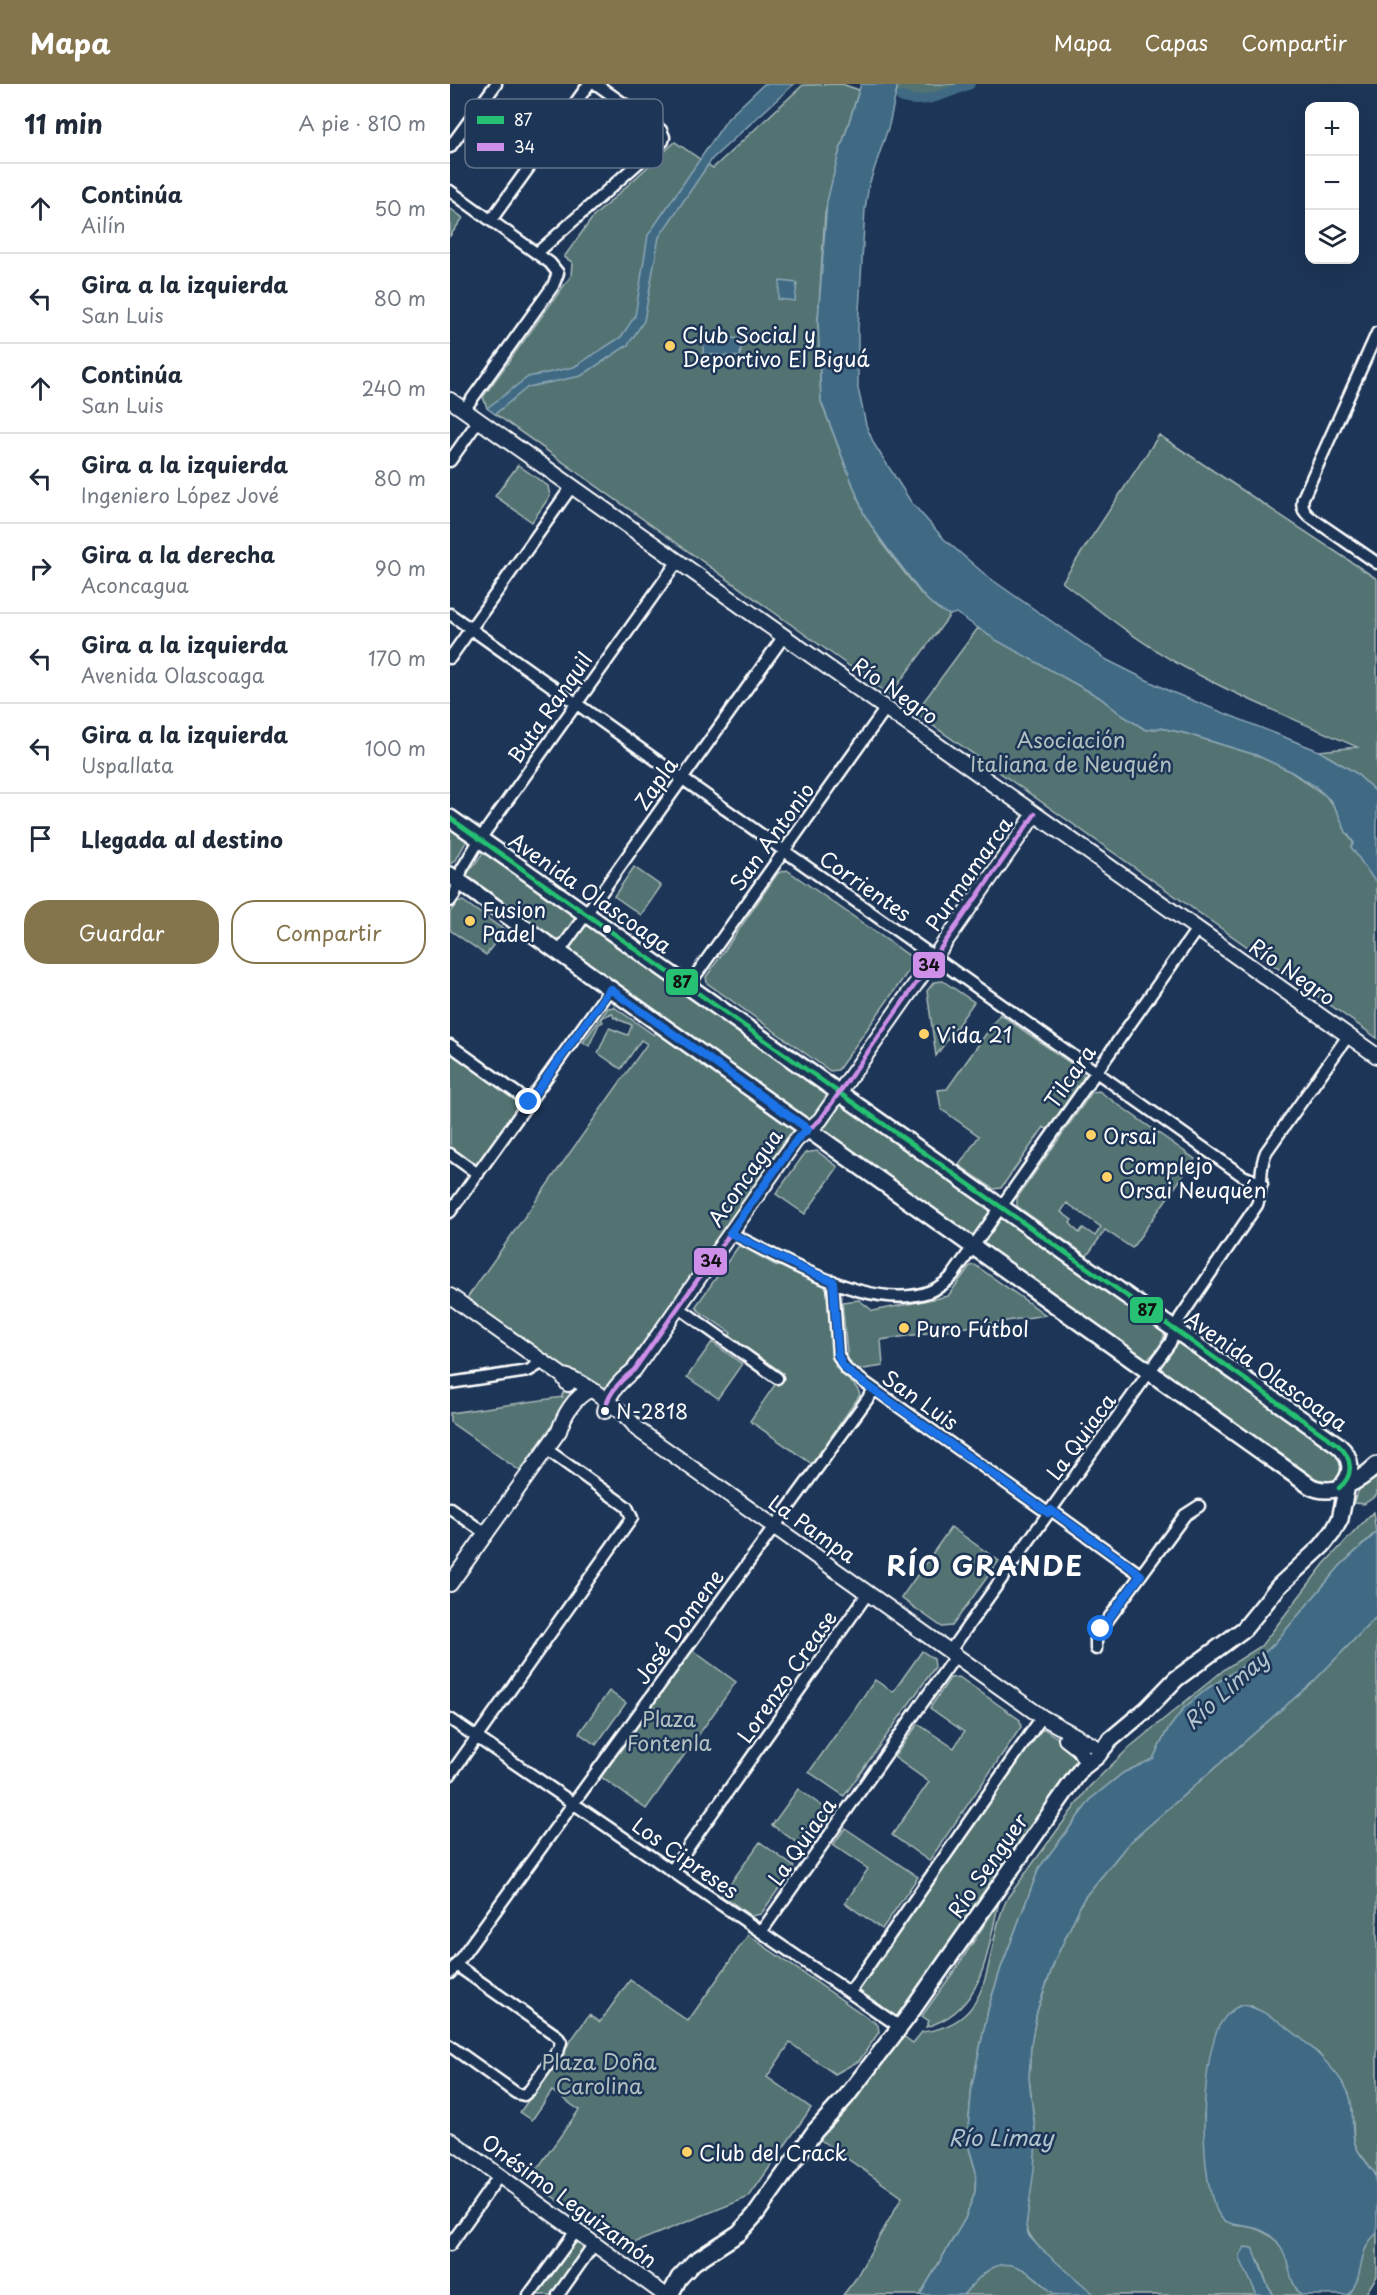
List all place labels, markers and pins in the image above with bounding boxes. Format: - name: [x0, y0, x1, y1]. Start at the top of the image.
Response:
- place label: Club Social y Deportivo El Biguá: [682, 318, 870, 374]
- marker: Club Social y Deportivo El Biguá: [663, 339, 677, 353]
- place label: Fusion Padel: [482, 893, 546, 949]
- marker: Fusion Padel: [463, 914, 477, 928]
- unlabelled marker: [601, 923, 613, 935]
- place label: Vida 21: [936, 1018, 1012, 1050]
- marker: Vida 21: [917, 1027, 931, 1041]
- place label: Orsai: [1103, 1119, 1157, 1151]
- marker: Orsai: [1084, 1128, 1098, 1142]
- place label: Complejo Orsai Neuquén: [1119, 1149, 1266, 1205]
- marker: Complejo Orsai Neuquén: [1100, 1170, 1114, 1184]
- place label: Puro Fútbol: [916, 1312, 1029, 1344]
- marker: Puro Fútbol: [897, 1321, 911, 1335]
- place label: N-2818: [616, 1396, 688, 1426]
- marker: N-2818: [599, 1405, 611, 1417]
- place label: Club del Crack: [699, 2136, 847, 2168]
- marker: Club del Crack: [680, 2145, 694, 2159]

